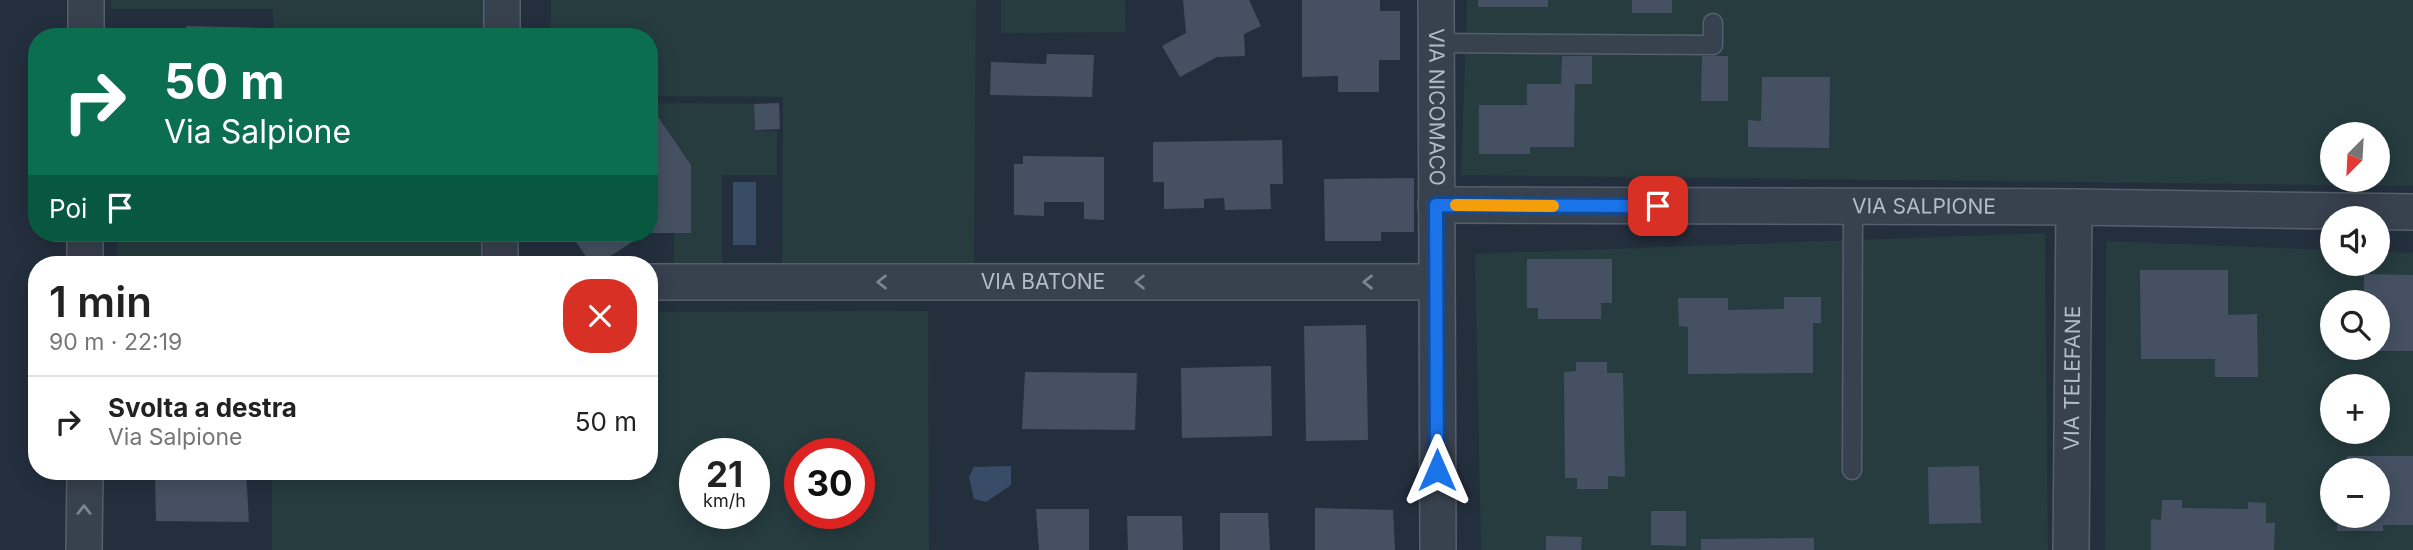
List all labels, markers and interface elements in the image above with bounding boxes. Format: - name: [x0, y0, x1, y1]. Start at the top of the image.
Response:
- street label: VIA NICOMACO: [1424, 28, 1450, 186]
- text: 50 m: [164, 52, 285, 111]
- icon: right: [49, 56, 140, 147]
- text: Via Salpione: [164, 112, 351, 151]
- north arrow: [2320, 122, 2390, 192]
- map controls: [2320, 122, 2390, 528]
- pin: [1628, 176, 1688, 236]
- icon: arrive: [1639, 187, 1677, 225]
- icon: arrive: [101, 189, 139, 227]
- text: Poi: [49, 193, 87, 224]
- street label: VIA SALPIONE: [1852, 193, 1996, 219]
- button: sound: [2320, 206, 2390, 276]
- street label: VIA BATONE: [981, 269, 1105, 294]
- one-way arrow: [876, 274, 887, 290]
- one-way arrow: [1135, 274, 1145, 290]
- one-way arrow: [1362, 274, 1373, 290]
- text: 1 min: [49, 276, 152, 327]
- button: close: [563, 279, 637, 353]
- button: search: [2320, 290, 2390, 360]
- street label: VIA TELEFANE: [2059, 306, 2085, 450]
- text: 90 m · 22:19: [49, 328, 182, 356]
- button: +: [2320, 374, 2390, 444]
- text: Svolta a destra: [108, 392, 297, 423]
- icon: right: [49, 403, 87, 441]
- text: 50 m: [575, 406, 637, 437]
- text: Via Salpione: [108, 423, 243, 451]
- position arrow: [1400, 433, 1474, 507]
- speed limit sign: 30: [784, 438, 875, 529]
- text: 21: [706, 453, 743, 495]
- button: −: [2320, 458, 2390, 528]
- text: km/h: [703, 490, 746, 511]
- one-way arrow: [76, 505, 92, 515]

